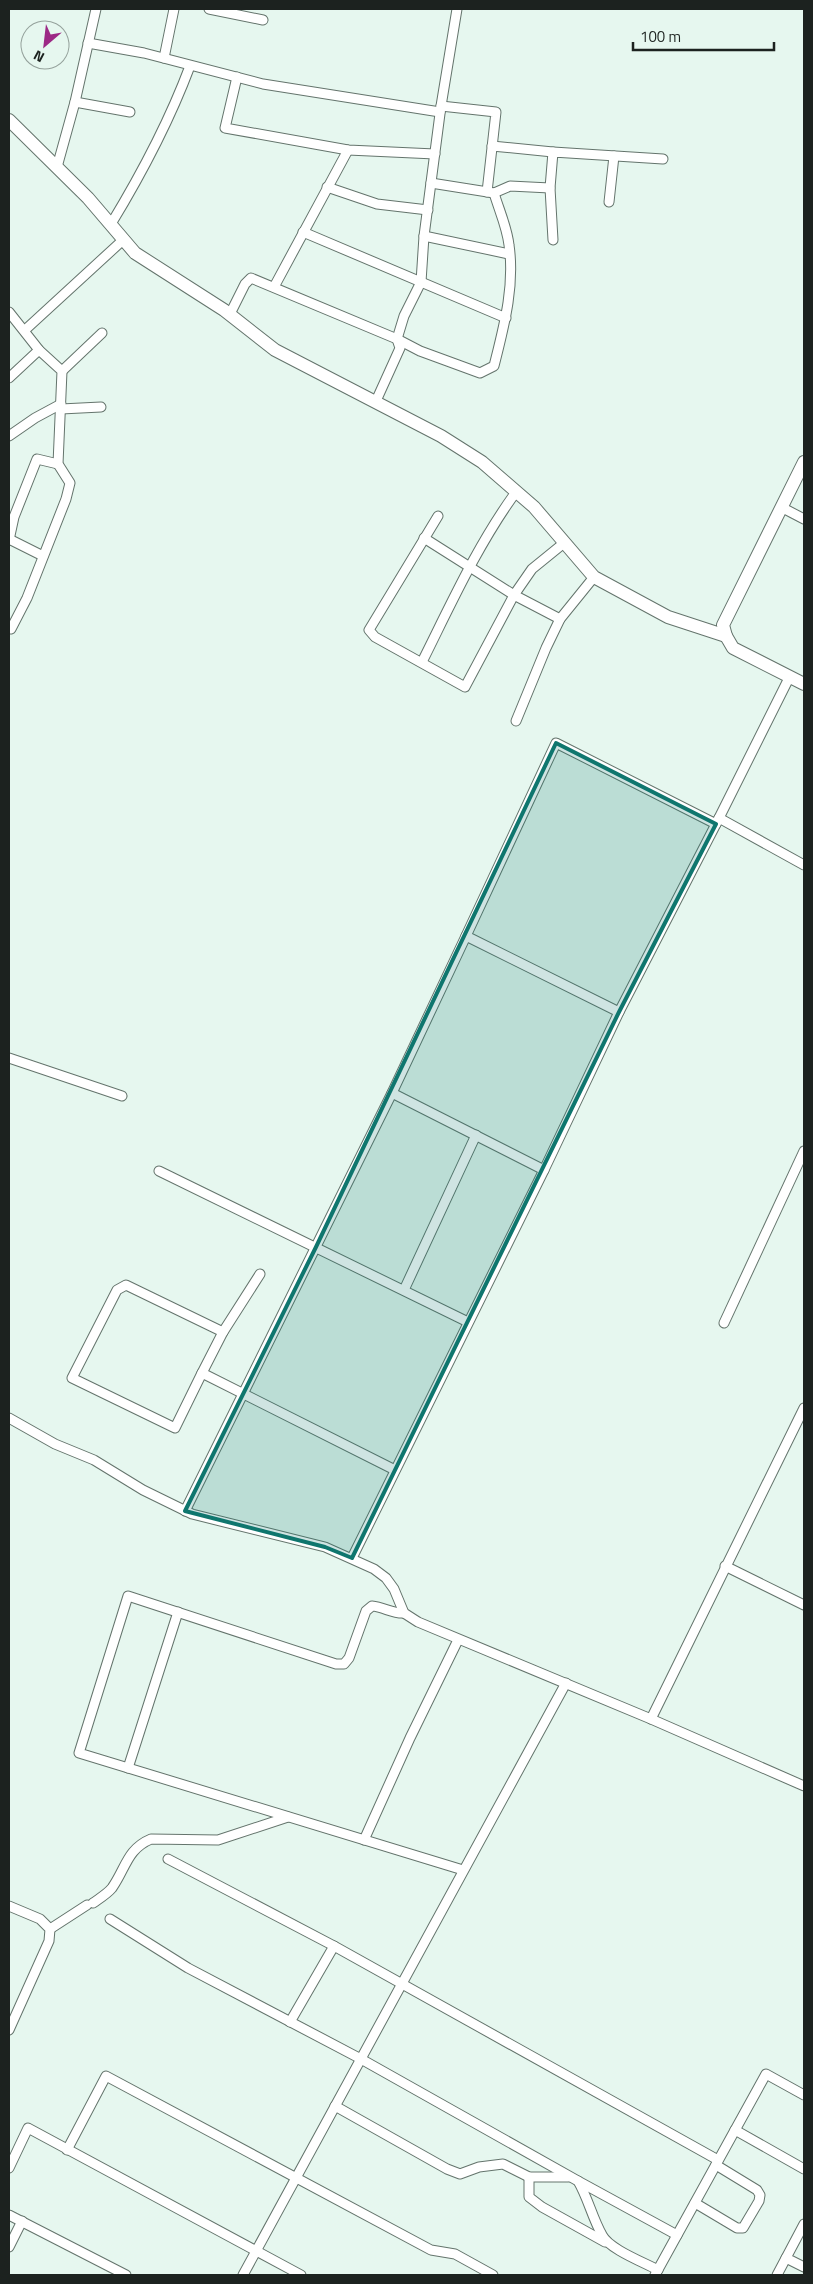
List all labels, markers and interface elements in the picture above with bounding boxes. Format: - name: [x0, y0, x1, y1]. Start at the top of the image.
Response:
- north arrow: [20, 20, 70, 70]
- scale bar: [633, 20, 774, 52]
- text: 100 m: [640, 25, 681, 48]
- text: N: [29, 45, 48, 68]

